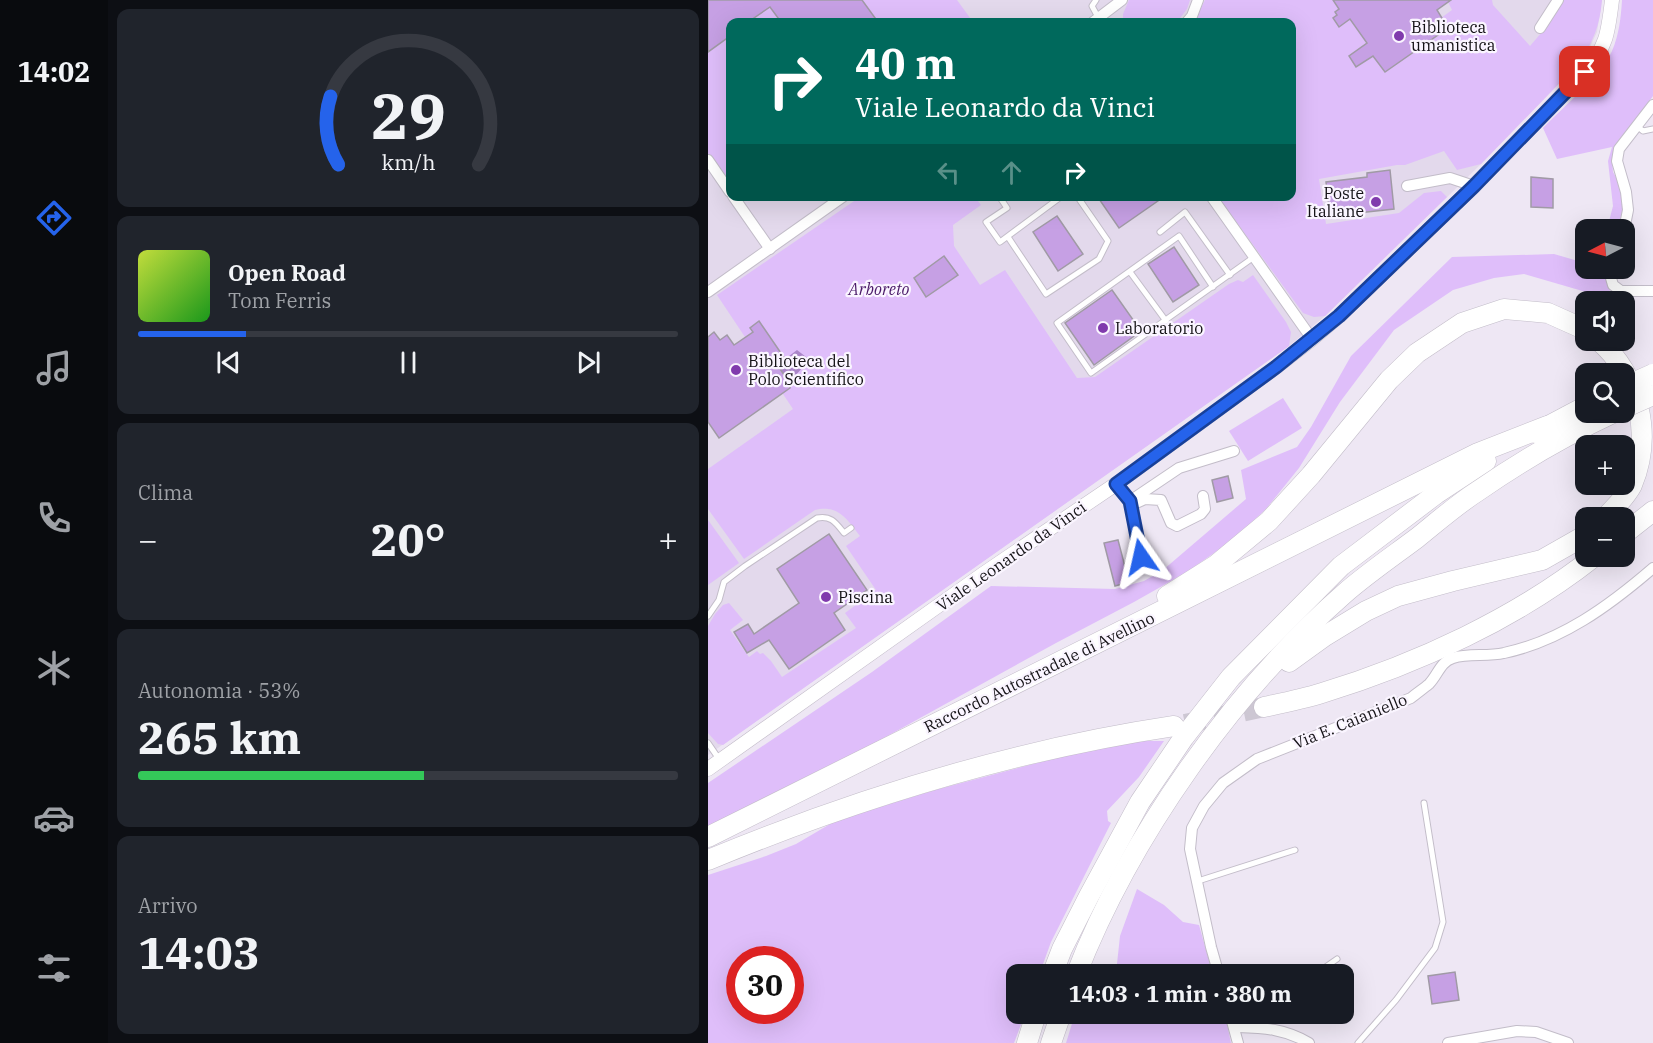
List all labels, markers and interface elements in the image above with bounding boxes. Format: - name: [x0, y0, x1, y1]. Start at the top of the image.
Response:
- place label: Biblioteca umanistica: [1411, 17, 1496, 55]
- marker: Biblioteca umanistica: [1392, 29, 1406, 43]
- text: 40 m: [855, 36, 956, 91]
- icon: right: [756, 42, 834, 120]
- pin: [1559, 46, 1610, 97]
- text: 14:02: [18, 54, 90, 89]
- icon: arrive: [1568, 55, 1601, 88]
- text: 29: [371, 75, 445, 156]
- text: Viale Leonardo da Vinci: [855, 89, 1155, 124]
- text: km/h: [381, 148, 435, 176]
- icon: left: [932, 156, 965, 189]
- icon: ahead: [995, 156, 1028, 189]
- icon: right: [1058, 156, 1091, 189]
- place label: Poste Italiane: [1307, 183, 1364, 221]
- marker: Poste Italiane: [1369, 195, 1383, 209]
- icon: directions: [33, 197, 75, 239]
- north arrow: [1575, 219, 1635, 279]
- map controls: [1575, 219, 1635, 567]
- text: Open Road: [228, 258, 346, 287]
- park label: Arboreto: [848, 279, 909, 299]
- text: Tom Ferris: [228, 287, 331, 314]
- button: sound: [1575, 291, 1635, 351]
- place label: Laboratorio: [1115, 318, 1203, 338]
- marker: Laboratorio: [1096, 321, 1110, 335]
- icon: previous: [212, 346, 245, 379]
- icon: pause: [392, 346, 425, 379]
- icon: next: [572, 346, 605, 379]
- icon: music: [33, 347, 75, 389]
- place label: Biblioteca del Polo Scientifico: [748, 351, 864, 389]
- marker: Biblioteca del Polo Scientifico: [729, 363, 743, 377]
- button: search: [1575, 363, 1635, 423]
- button: +: [1575, 435, 1635, 495]
- text: Clima: [138, 479, 193, 506]
- icon: phone: [33, 497, 75, 539]
- street label: Viale Leonardo da Vinci: [932, 497, 1090, 615]
- button: −: [1575, 507, 1635, 567]
- text: 20°: [370, 510, 446, 568]
- text: −: [138, 518, 158, 561]
- text: +: [658, 518, 678, 561]
- position arrow: [1109, 525, 1173, 589]
- place label: Piscina: [838, 587, 893, 607]
- marker: Piscina: [819, 590, 833, 604]
- street label: Raccordo Autostradale di Avellino: [920, 607, 1158, 737]
- icon: climate: [33, 647, 75, 689]
- text: Autonomia · 53%: [138, 677, 300, 704]
- street label: Via E. Caianiello: [1290, 689, 1410, 753]
- text: 265 km: [138, 708, 301, 766]
- icon: car: [33, 797, 75, 839]
- text: Arrivo: [138, 892, 198, 919]
- text: 14:03: [138, 923, 260, 981]
- speed limit sign: 30: [726, 946, 804, 1024]
- icon: filters: [33, 947, 75, 989]
- text: 14:03 · 1 min · 380 m: [1068, 979, 1292, 1008]

